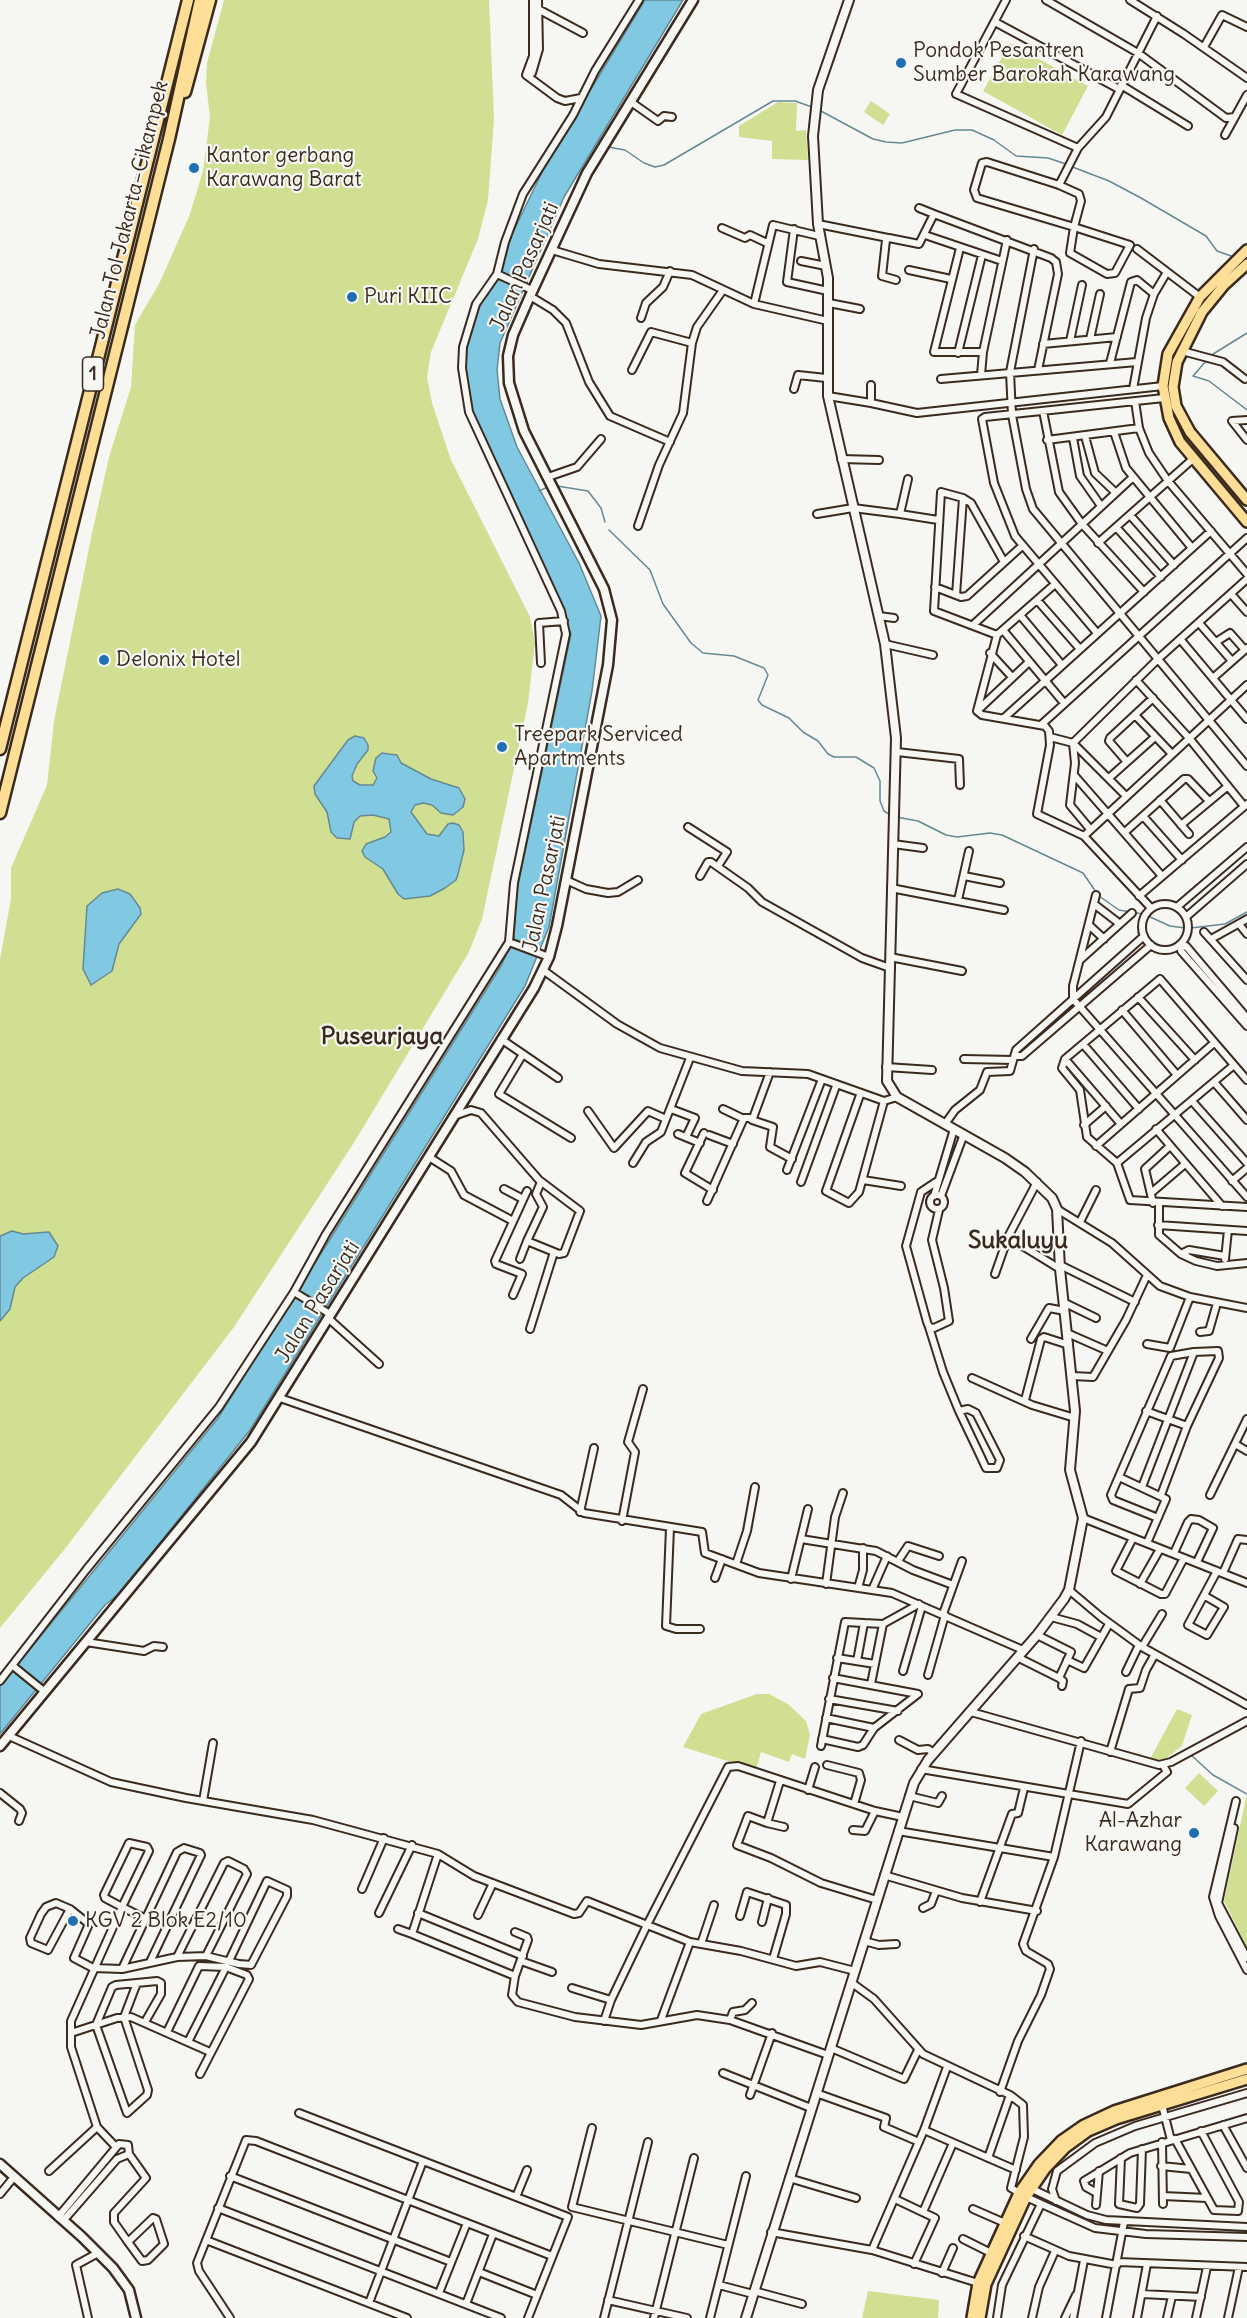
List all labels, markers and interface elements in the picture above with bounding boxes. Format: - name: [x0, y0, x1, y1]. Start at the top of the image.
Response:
- place label: Pondok Pesantren Sumber Barokah Karawang: [913, 38, 1175, 88]
- marker: Pondok Pesantren Sumber Barokah Karawang: [894, 56, 908, 70]
- street label: Jalan Tol Jakarta–Cikampek: [86, 78, 174, 342]
- place label: Kantor gerbang Karawang Barat: [206, 143, 362, 193]
- marker: Kantor gerbang Karawang Barat: [187, 161, 201, 175]
- street label: Jalan Pasarjati: [485, 198, 565, 336]
- place label: Puri KIIC: [364, 284, 452, 310]
- marker: Puri KIIC: [345, 290, 359, 304]
- road number: 1: [82, 357, 104, 391]
- place label: Delonix Hotel: [116, 647, 241, 673]
- marker: Delonix Hotel: [97, 653, 111, 667]
- place label: Treepark Serviced Apartments: [514, 722, 683, 772]
- marker: Treepark Serviced Apartments: [495, 740, 509, 754]
- street label: Jalan Pasarjati: [518, 813, 572, 955]
- district label: Puseurjaya: [321, 1023, 443, 1051]
- district label: Sukaluyu: [968, 1227, 1068, 1255]
- street label: Jalan Pasarjati: [270, 1236, 366, 1368]
- place label: Al-Azhar Karawang: [1084, 1808, 1182, 1858]
- marker: Al-Azhar Karawang: [1187, 1826, 1201, 1840]
- place label: KGV 2 Blok E2/10: [85, 1908, 247, 1934]
- marker: KGV 2 Blok E2/10: [66, 1914, 80, 1928]

